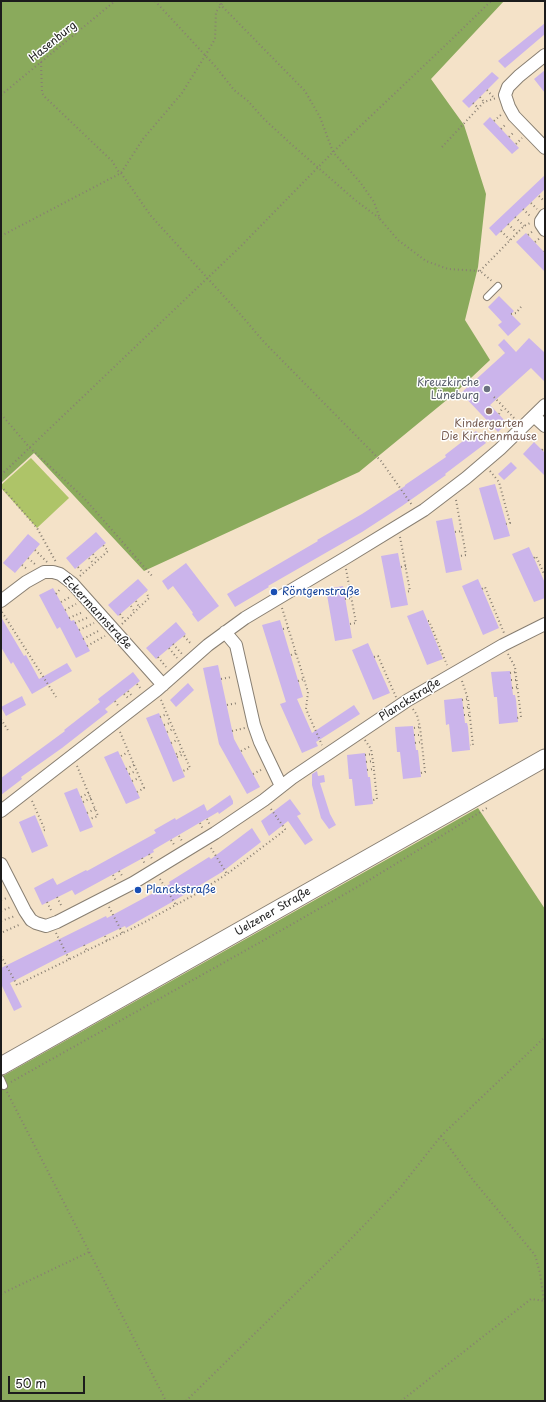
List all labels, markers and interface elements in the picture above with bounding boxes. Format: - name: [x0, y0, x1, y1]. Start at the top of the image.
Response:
- street label: Hasenburg: [27, 19, 79, 65]
- place label: Kreuzkirche Lüneburg: [417, 376, 479, 402]
- marker: Kreuzkirche Lüneburg: [482, 384, 492, 394]
- marker: Kindergarten Die Kirchenmäuse: [484, 406, 494, 416]
- place label: Kindergarten Die Kirchenmäuse: [441, 417, 537, 443]
- street label: Eckermannstraße: [60, 574, 134, 652]
- place label: Röntgenstraße: [282, 585, 360, 599]
- marker: Röntgenstraße: [269, 587, 279, 597]
- street label: Planckstraße: [377, 676, 443, 724]
- place label: Planckstraße: [146, 883, 216, 897]
- marker: Planckstraße: [133, 885, 143, 895]
- street label: Uelzener Straße: [233, 885, 313, 939]
- scale bar: [10, 1368, 87, 1394]
- text: 50 m: [15, 1374, 46, 1392]

